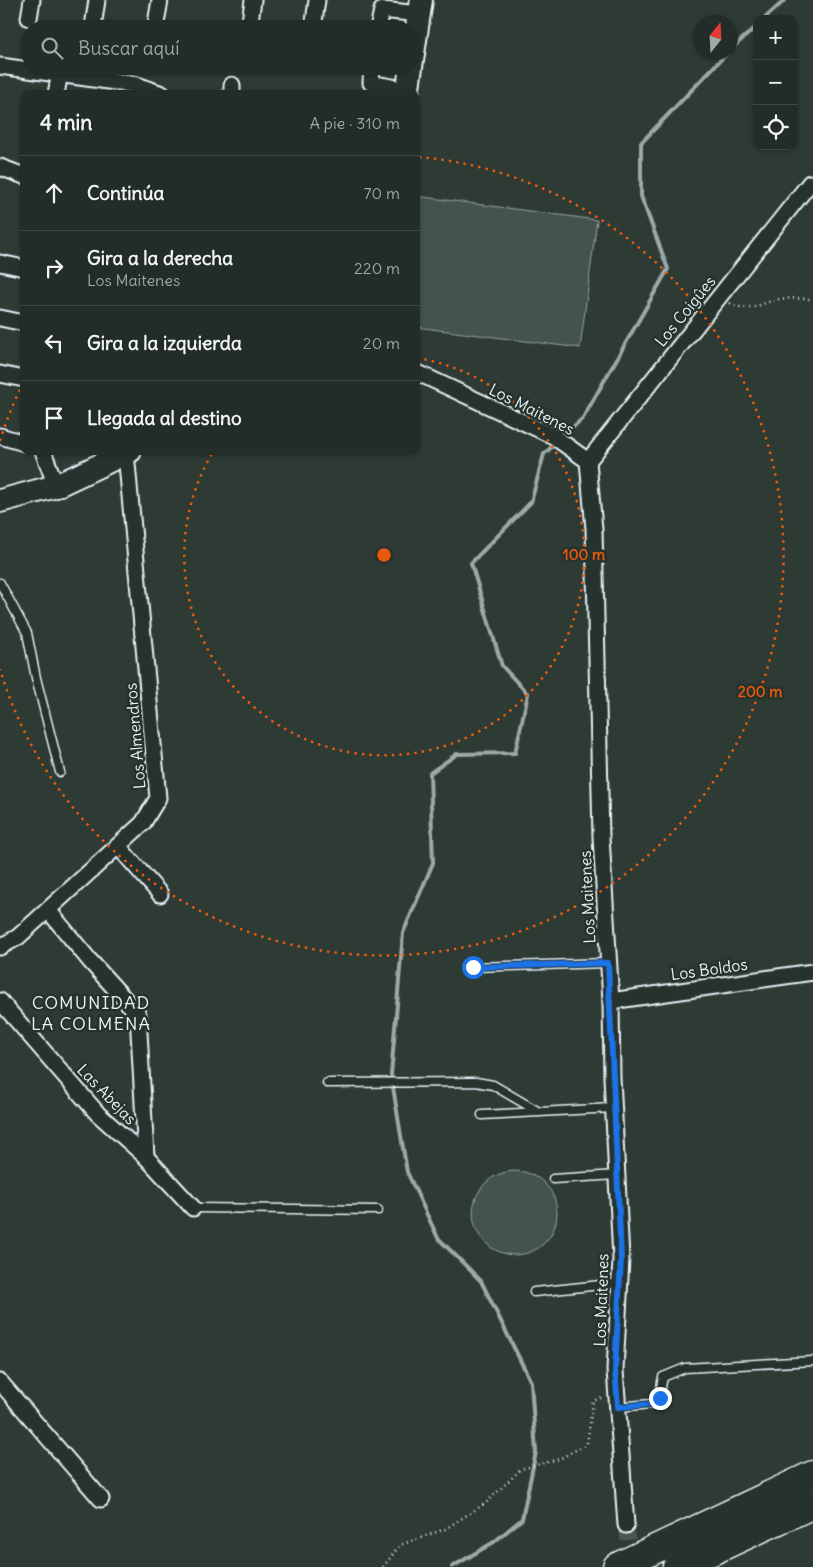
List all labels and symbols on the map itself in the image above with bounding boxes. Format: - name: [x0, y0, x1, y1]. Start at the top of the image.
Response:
- north arrow: [693, 15, 738, 60]
- street label: Los Coigûes: [650, 271, 720, 351]
- street label: Los Maitenes: [486, 379, 578, 439]
- text: 100 m: [563, 545, 605, 564]
- centre of rings: [375, 546, 393, 564]
- street label: Los Almendros: [120, 682, 150, 790]
- text: 200 m: [738, 682, 782, 701]
- street label: Los Maitenes: [575, 850, 599, 944]
- street label: Los Boldos: [669, 954, 749, 984]
- route start: [462, 956, 485, 979]
- district label: COMUNIDAD LA COLMENA: [31, 991, 151, 1035]
- street label: Las Abejas: [73, 1060, 141, 1128]
- street label: Los Maitenes: [589, 1253, 613, 1347]
- route end: [649, 1387, 672, 1410]

